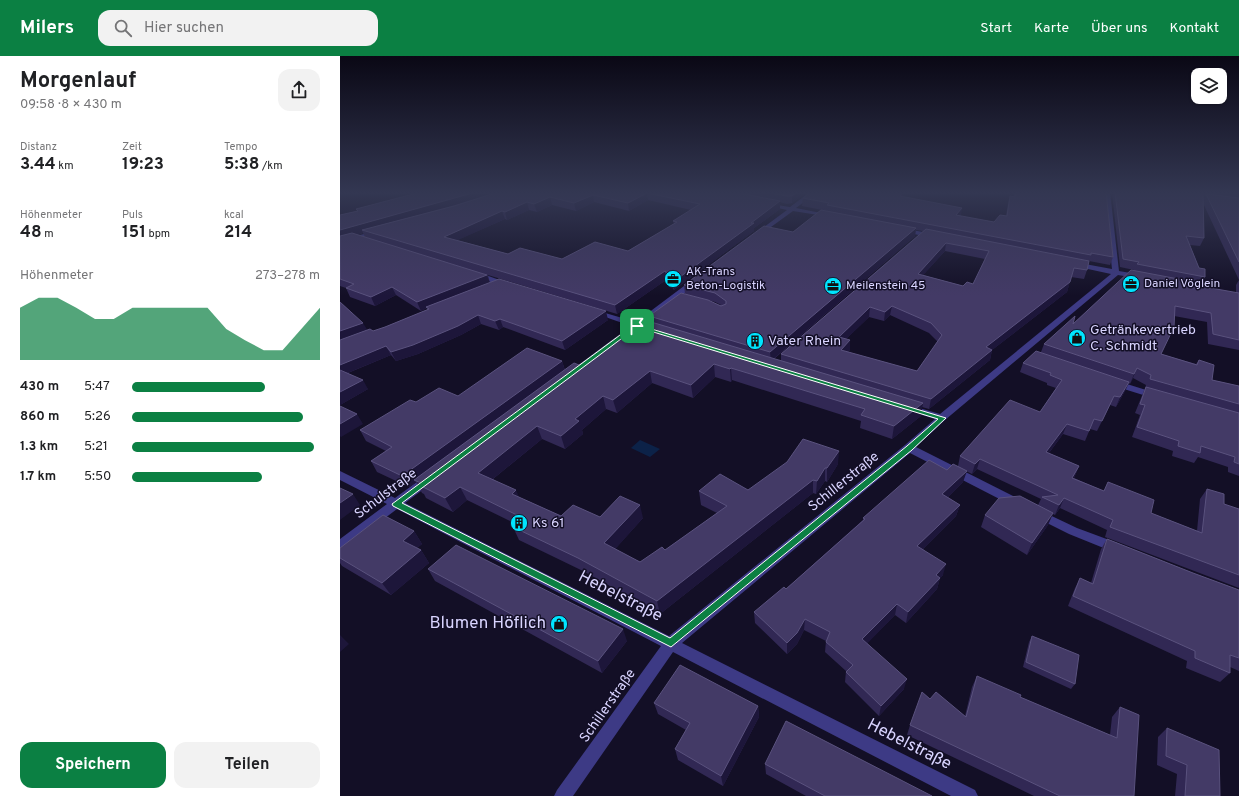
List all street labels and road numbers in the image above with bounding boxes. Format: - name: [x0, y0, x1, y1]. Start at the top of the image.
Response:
- street label: Schillerstraße: [805, 448, 883, 516]
- street label: Schulstraße: [352, 465, 420, 523]
- street label: Hebelstraße: [574, 566, 666, 628]
- street label: Schillerstraße: [576, 666, 640, 746]
- street label: Hebelstraße: [863, 714, 955, 776]

